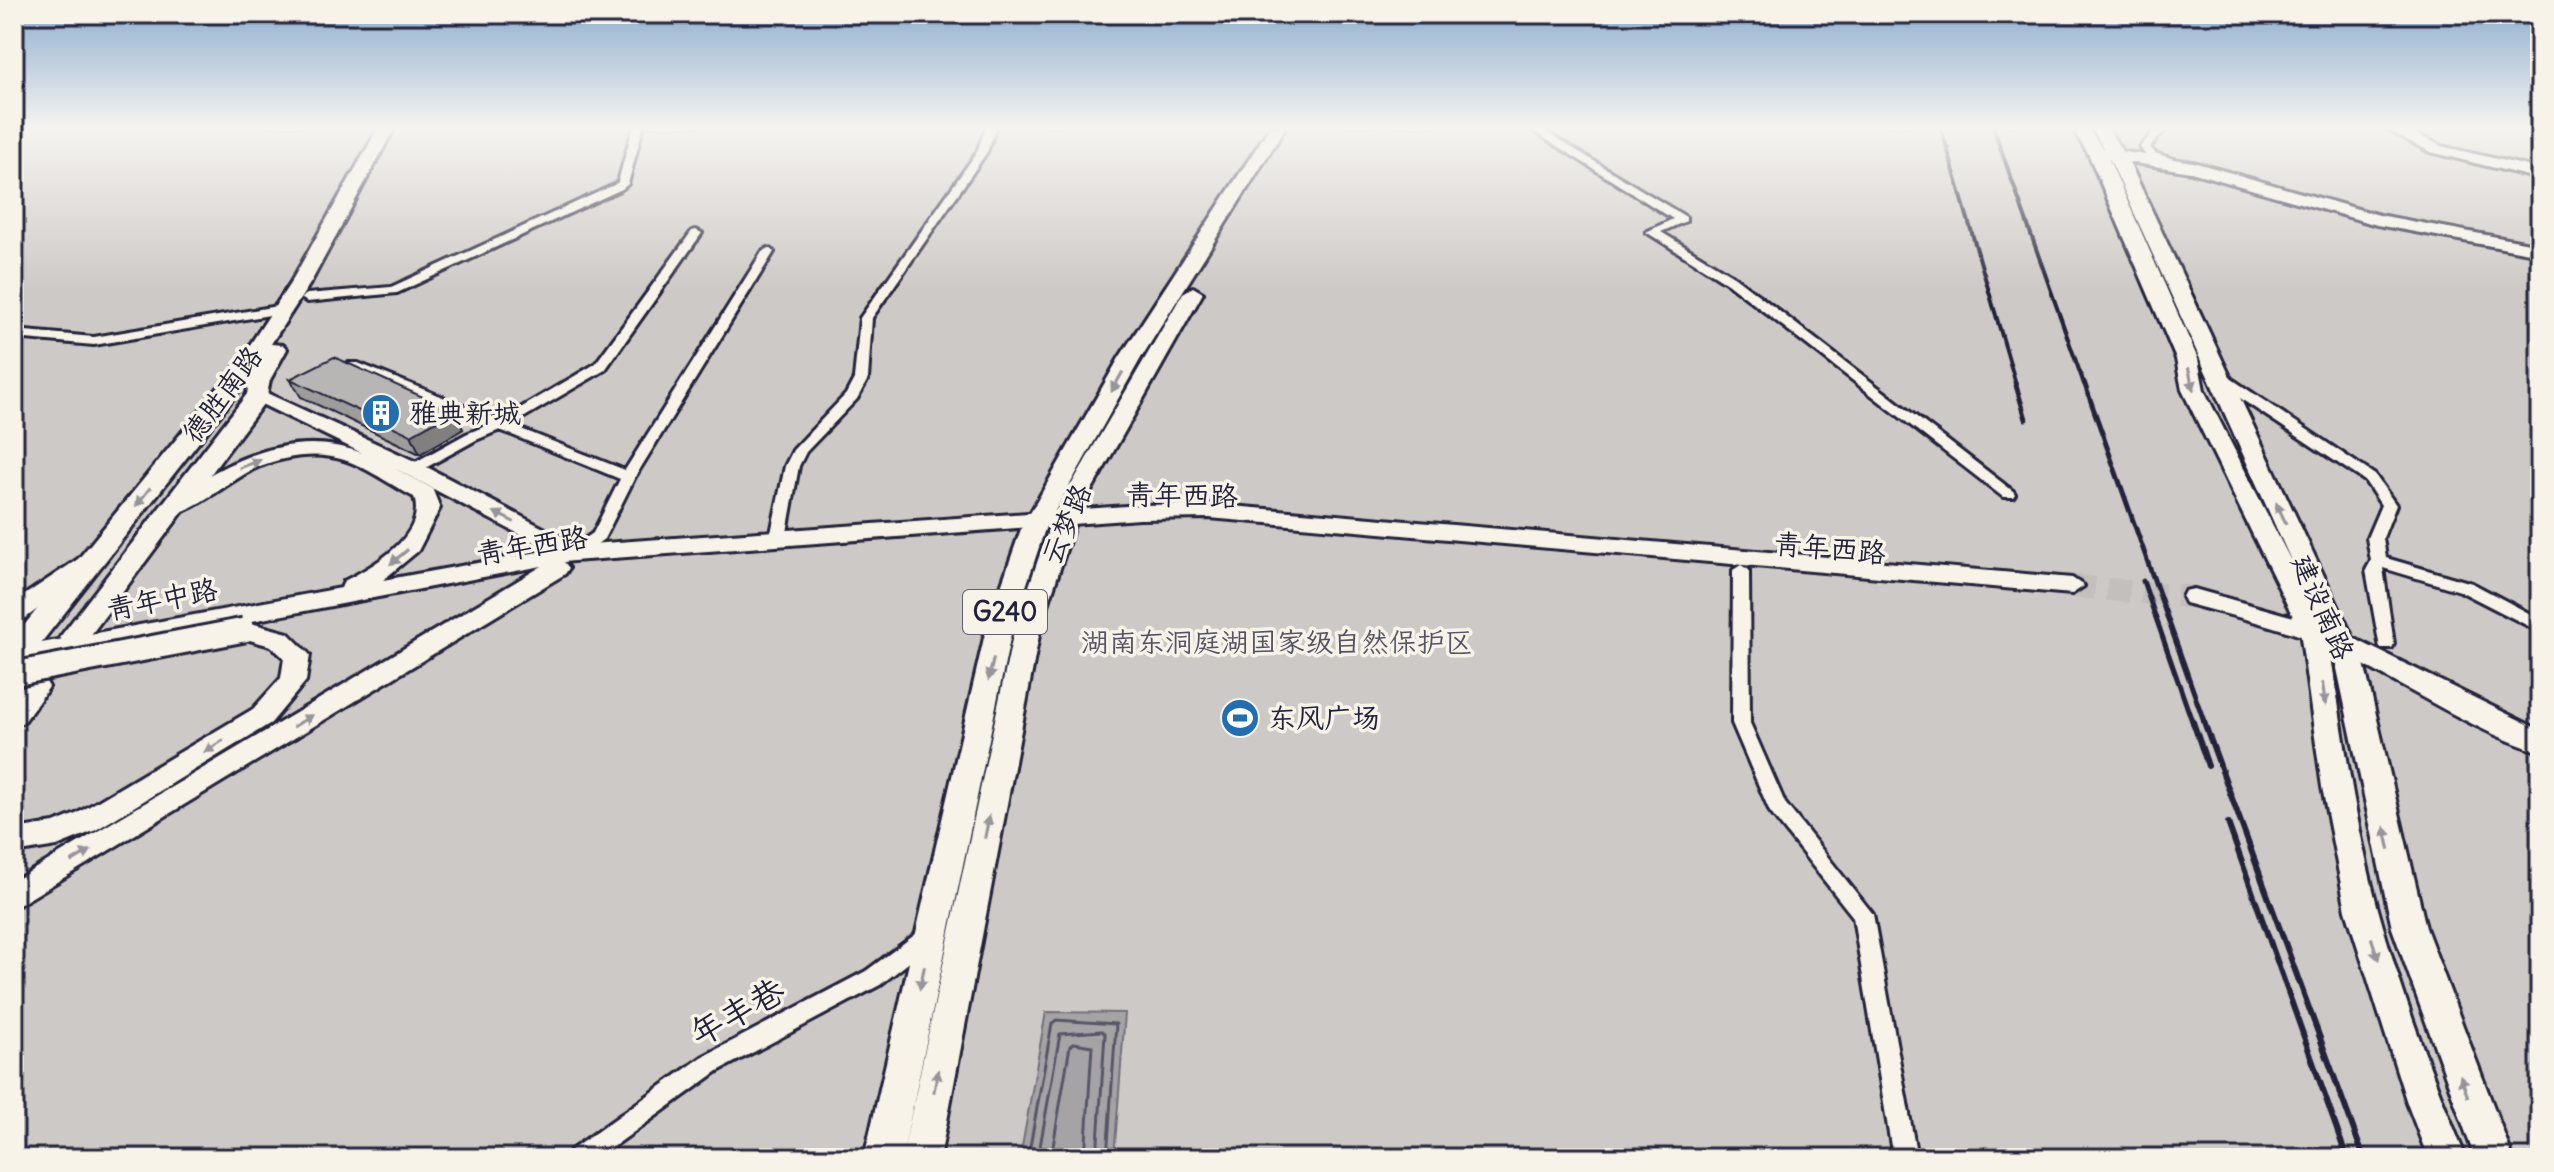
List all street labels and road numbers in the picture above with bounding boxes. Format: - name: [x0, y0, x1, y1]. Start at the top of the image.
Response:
- street label: 德胜南路: [174, 338, 270, 450]
- street label: 青年西路: [1126, 476, 1238, 514]
- street label: 云梦路: [1033, 478, 1099, 570]
- street label: 青年西路: [474, 518, 590, 572]
- street label: 青年西路: [1773, 525, 1887, 571]
- street label: 建设南路: [2284, 549, 2362, 665]
- street label: 青年中路: [104, 571, 220, 627]
- road number: G240: [963, 590, 1047, 634]
- street label: 年丰巷: [682, 968, 792, 1055]

